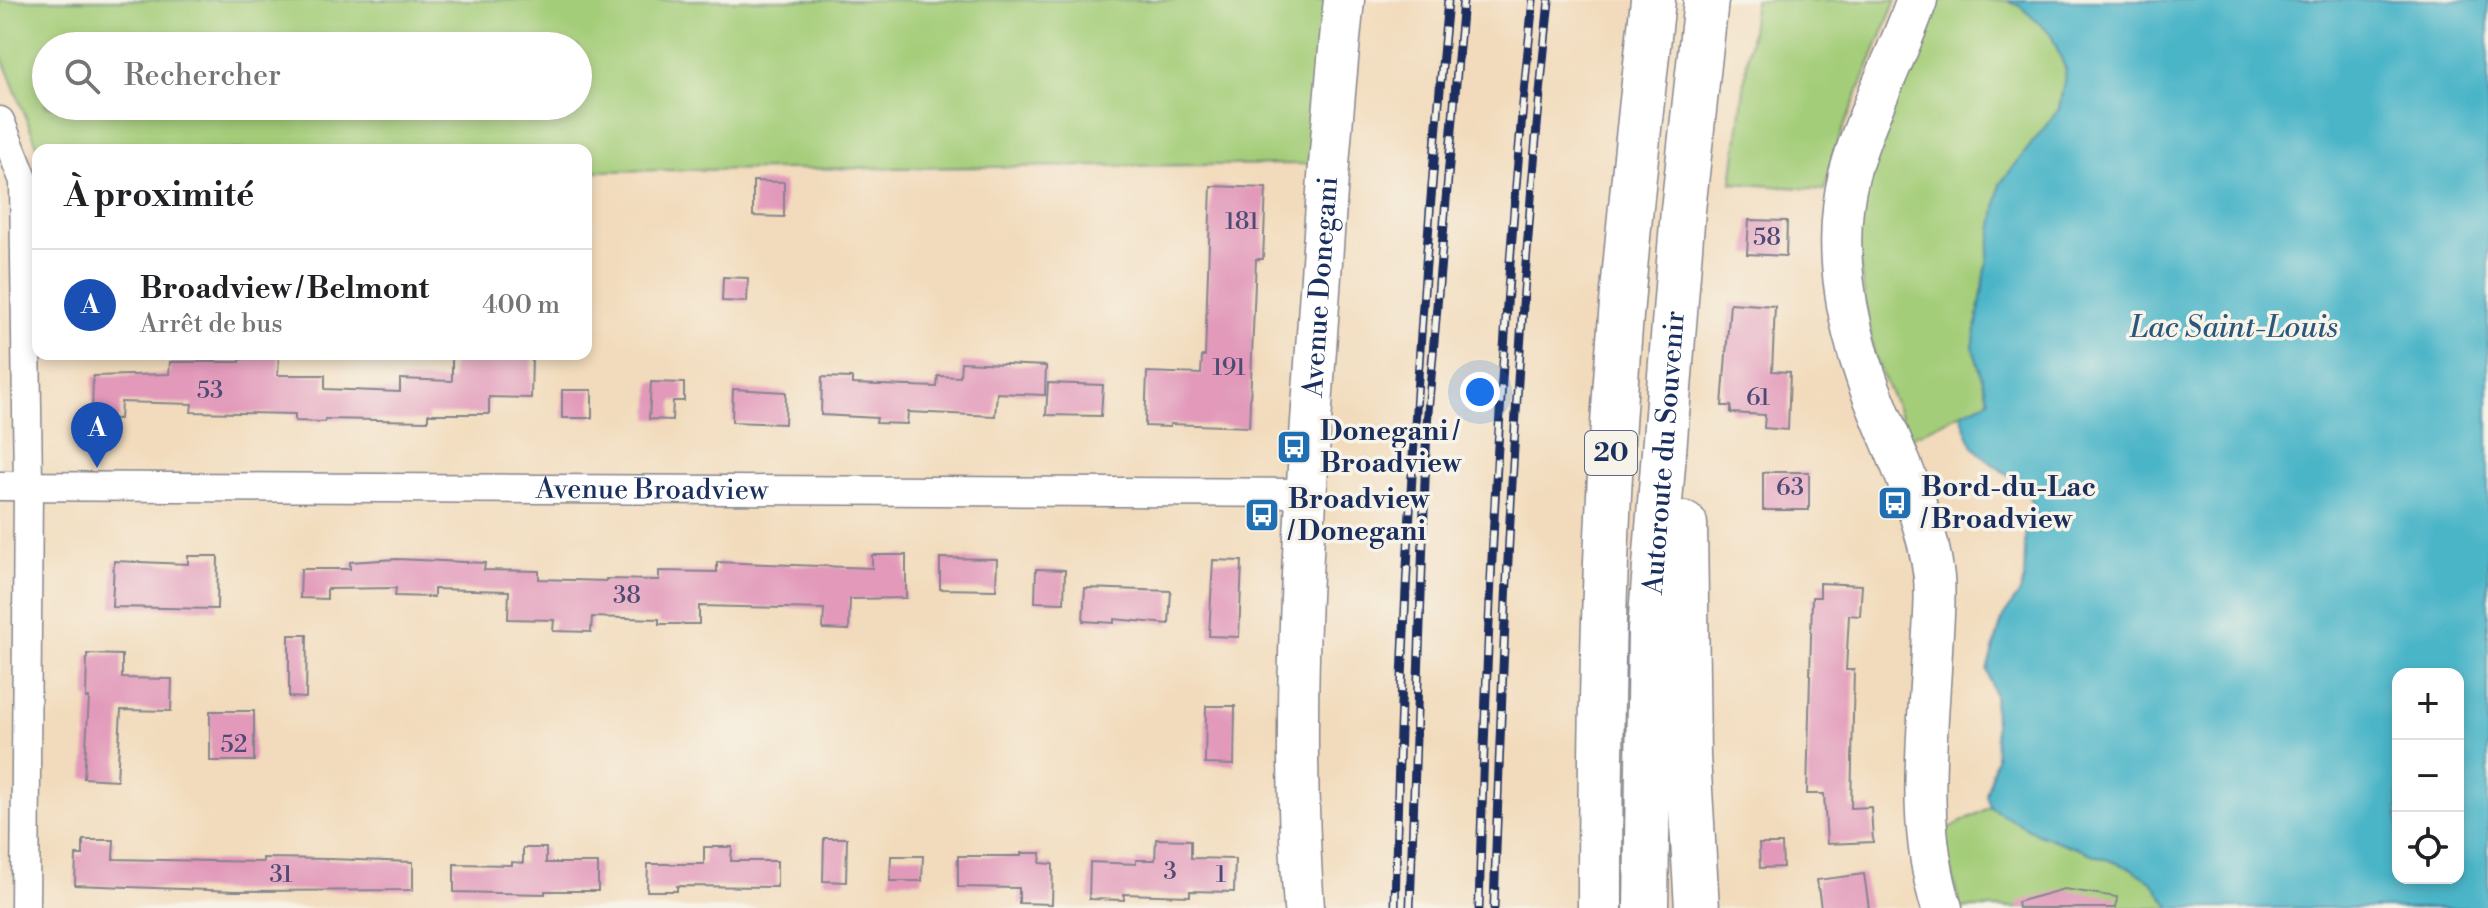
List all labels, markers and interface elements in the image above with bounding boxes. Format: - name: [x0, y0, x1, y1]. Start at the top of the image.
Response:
- search box: [32, 32, 592, 120]
- icon: search: [60, 54, 104, 98]
- text: Rechercher: [124, 57, 281, 95]
- text: À proximité: [64, 175, 254, 217]
- street label: Avenue Donegani: [1295, 175, 1346, 399]
- house number: 181: [1225, 207, 1260, 237]
- house number: 58: [1753, 223, 1781, 253]
- text: Broadview / Belmont: [140, 270, 429, 308]
- text: A: [81, 289, 99, 321]
- text: 400 m: [482, 289, 560, 321]
- text: Arrêt de bus: [140, 308, 283, 340]
- street label: Autoroute du Souvenir: [1635, 309, 1693, 597]
- water label: Lac Saint-Louis: [2129, 309, 2338, 347]
- house number: 191: [1212, 353, 1246, 383]
- your location: [1460, 372, 1500, 412]
- house number: 53: [197, 376, 223, 406]
- house number: 61: [1746, 383, 1771, 413]
- pin: A: [71, 402, 123, 468]
- place label: Donegani / Broadview: [1320, 414, 1462, 481]
- bus stop icon: Donegani / Broadview: [1275, 428, 1313, 466]
- road number: 20: [1585, 431, 1637, 475]
- place label: Bord-du-Lac / Broadview: [1920, 470, 2096, 537]
- street label: Avenue Broadview: [535, 471, 769, 508]
- house number: 63: [1776, 473, 1804, 503]
- place label: Broadview / Donegani: [1287, 482, 1430, 549]
- bus stop icon: Bord-du-Lac / Broadview: [1876, 484, 1914, 522]
- bus stop icon: Broadview / Donegani: [1243, 496, 1281, 534]
- house number: 38: [613, 581, 641, 611]
- map controls: [2392, 668, 2464, 884]
- button: +: [2392, 668, 2464, 740]
- house number: 52: [221, 730, 247, 760]
- button: −: [2392, 740, 2464, 812]
- button: locate: [2392, 812, 2464, 884]
- house number: 3: [1163, 857, 1177, 887]
- house number: 31: [269, 860, 293, 890]
- house number: 1: [1216, 860, 1227, 890]

